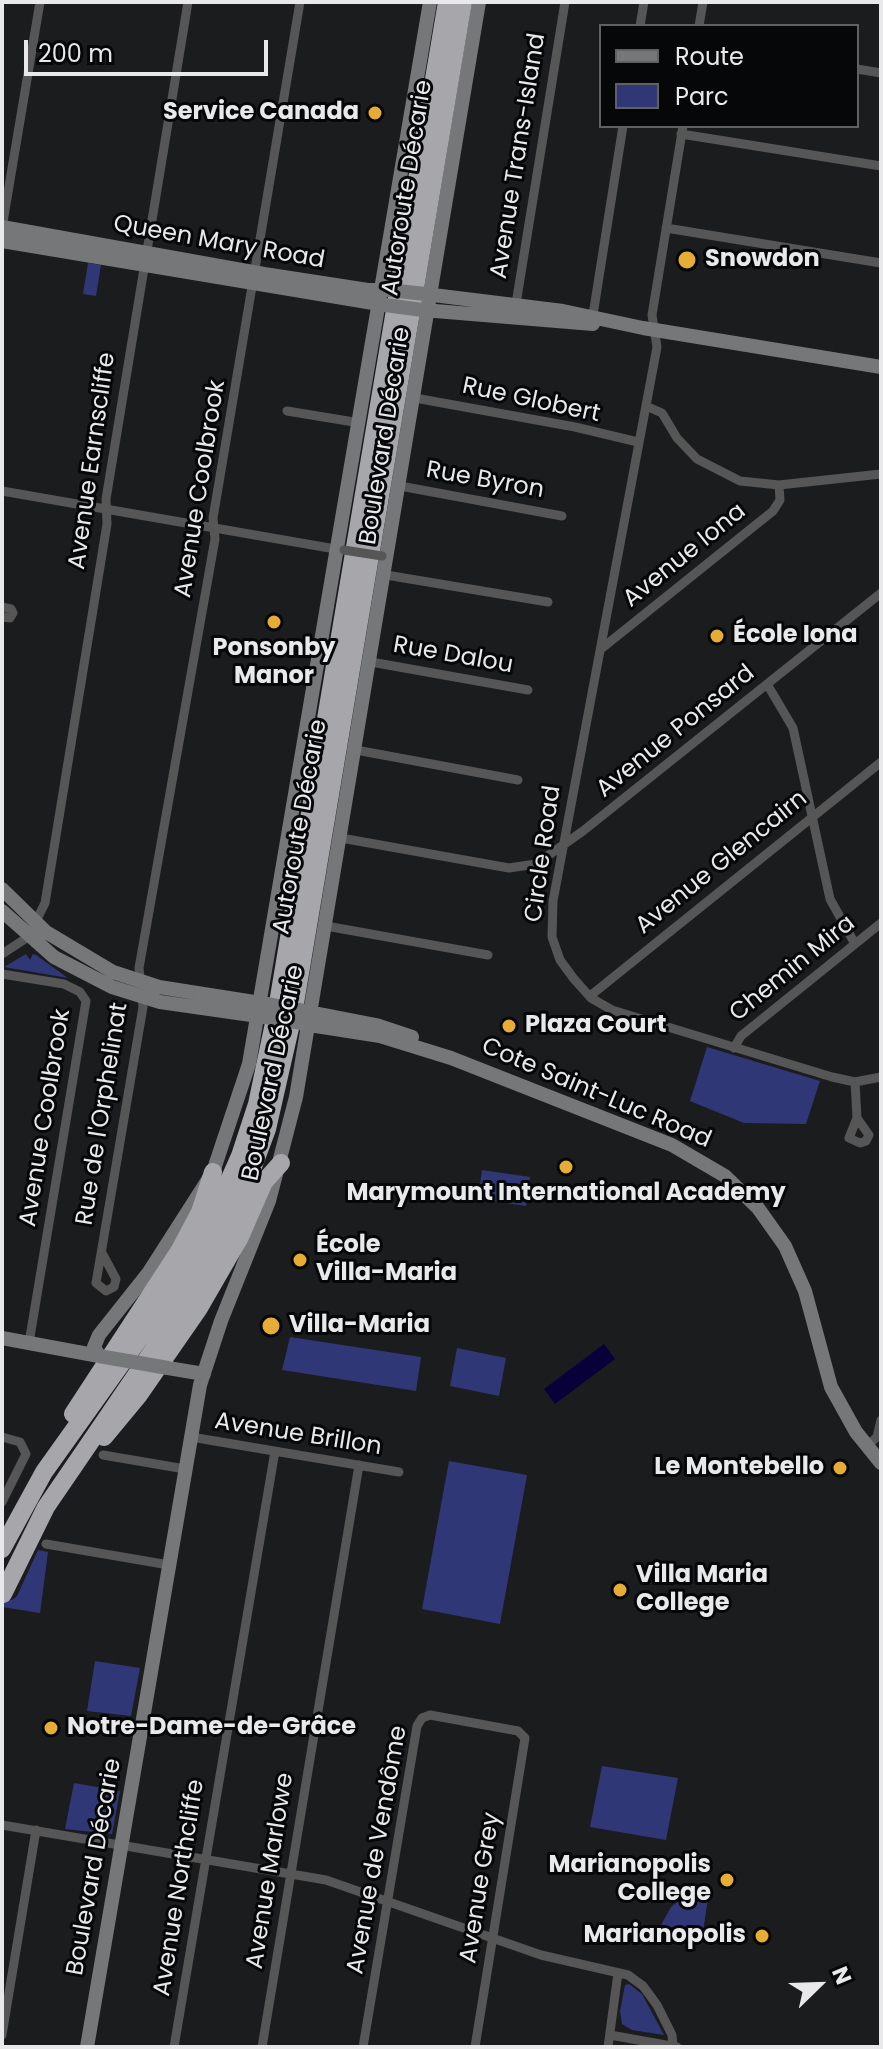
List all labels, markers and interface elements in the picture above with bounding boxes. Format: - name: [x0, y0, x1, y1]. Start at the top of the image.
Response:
- scale bar: [28, 24, 272, 74]
- legend: [599, 24, 859, 128]
- street label: Avenue Trans-Island: [485, 31, 553, 281]
- text: 200 m: [38, 37, 113, 70]
- text: Route: [675, 40, 744, 73]
- street label: Autoroute Décarie: [377, 78, 439, 298]
- text: Parc: [675, 80, 729, 113]
- place label: Service Canada: [163, 99, 359, 127]
- marker: Service Canada: [366, 104, 384, 122]
- street label: Queen Mary Road: [111, 210, 327, 276]
- place label: Snowdon: [705, 246, 820, 274]
- marker: Snowdon: [676, 249, 698, 271]
- street label: Boulevard Décarie: [355, 325, 417, 547]
- street label: Avenue Earnscliffe: [64, 351, 122, 571]
- street label: Rue Globert: [460, 372, 602, 430]
- street label: Avenue Coolbrook: [170, 378, 232, 600]
- street label: Rue Byron: [424, 456, 546, 506]
- street label: Avenue Iona: [618, 498, 752, 614]
- marker: Ponsonby Manor: [265, 613, 283, 631]
- place label: École Iona: [733, 622, 858, 650]
- marker: École Iona: [708, 627, 726, 645]
- street label: Rue Dalou: [391, 631, 515, 681]
- place label: Ponsonby Manor: [213, 635, 335, 691]
- street label: Avenue Ponsard: [591, 659, 761, 805]
- street label: Autoroute Décarie: [268, 717, 334, 937]
- street label: Circle Road: [520, 784, 568, 924]
- street label: Avenue Glencairn: [630, 785, 814, 941]
- street label: Chemin Mira: [725, 910, 861, 1028]
- street label: Boulevard Décarie: [237, 962, 311, 1184]
- street label: Rue de l'Orphelinat: [71, 1001, 135, 1227]
- street label: Avenue Coolbrook: [15, 1007, 77, 1229]
- place label: Plaza Court: [525, 1012, 666, 1040]
- marker: Plaza Court: [500, 1017, 518, 1035]
- street label: Cote Saint-Luc Road: [477, 1033, 715, 1155]
- marker: Marymount International Academy: [557, 1158, 575, 1176]
- place label: Marymount International Academy: [346, 1180, 786, 1208]
- place label: École Villa-Maria: [316, 1232, 457, 1288]
- marker: École Villa-Maria: [291, 1251, 309, 1269]
- place label: Villa-Maria: [289, 1312, 430, 1340]
- marker: Villa-Maria: [260, 1315, 282, 1337]
- street label: Avenue Brillon: [212, 1408, 384, 1462]
- place label: Le Montebello: [654, 1454, 824, 1482]
- marker: Le Montebello: [831, 1459, 849, 1477]
- place label: Villa Maria College: [636, 1562, 768, 1618]
- marker: Villa Maria College: [611, 1581, 629, 1599]
- place label: Notre-Dame-de-Grâce: [67, 1714, 356, 1742]
- marker: Notre-Dame-de-Grâce: [42, 1719, 60, 1737]
- street label: Avenue de Vendôme: [342, 1724, 414, 1976]
- street label: Boulevard Décarie: [62, 1756, 128, 1978]
- street label: Avenue Marlowe: [241, 1771, 301, 1971]
- street label: Avenue Northcliffe: [149, 1778, 211, 1998]
- street label: Avenue Grey: [455, 1810, 507, 1966]
- place label: Marianopolis College: [548, 1852, 711, 1908]
- marker: Marianopolis College: [718, 1871, 736, 1889]
- place label: Marianopolis: [583, 1922, 746, 1950]
- marker: Marianopolis: [753, 1927, 771, 1945]
- north arrow: [779, 1945, 859, 2025]
- text: N: [824, 1962, 859, 1989]

